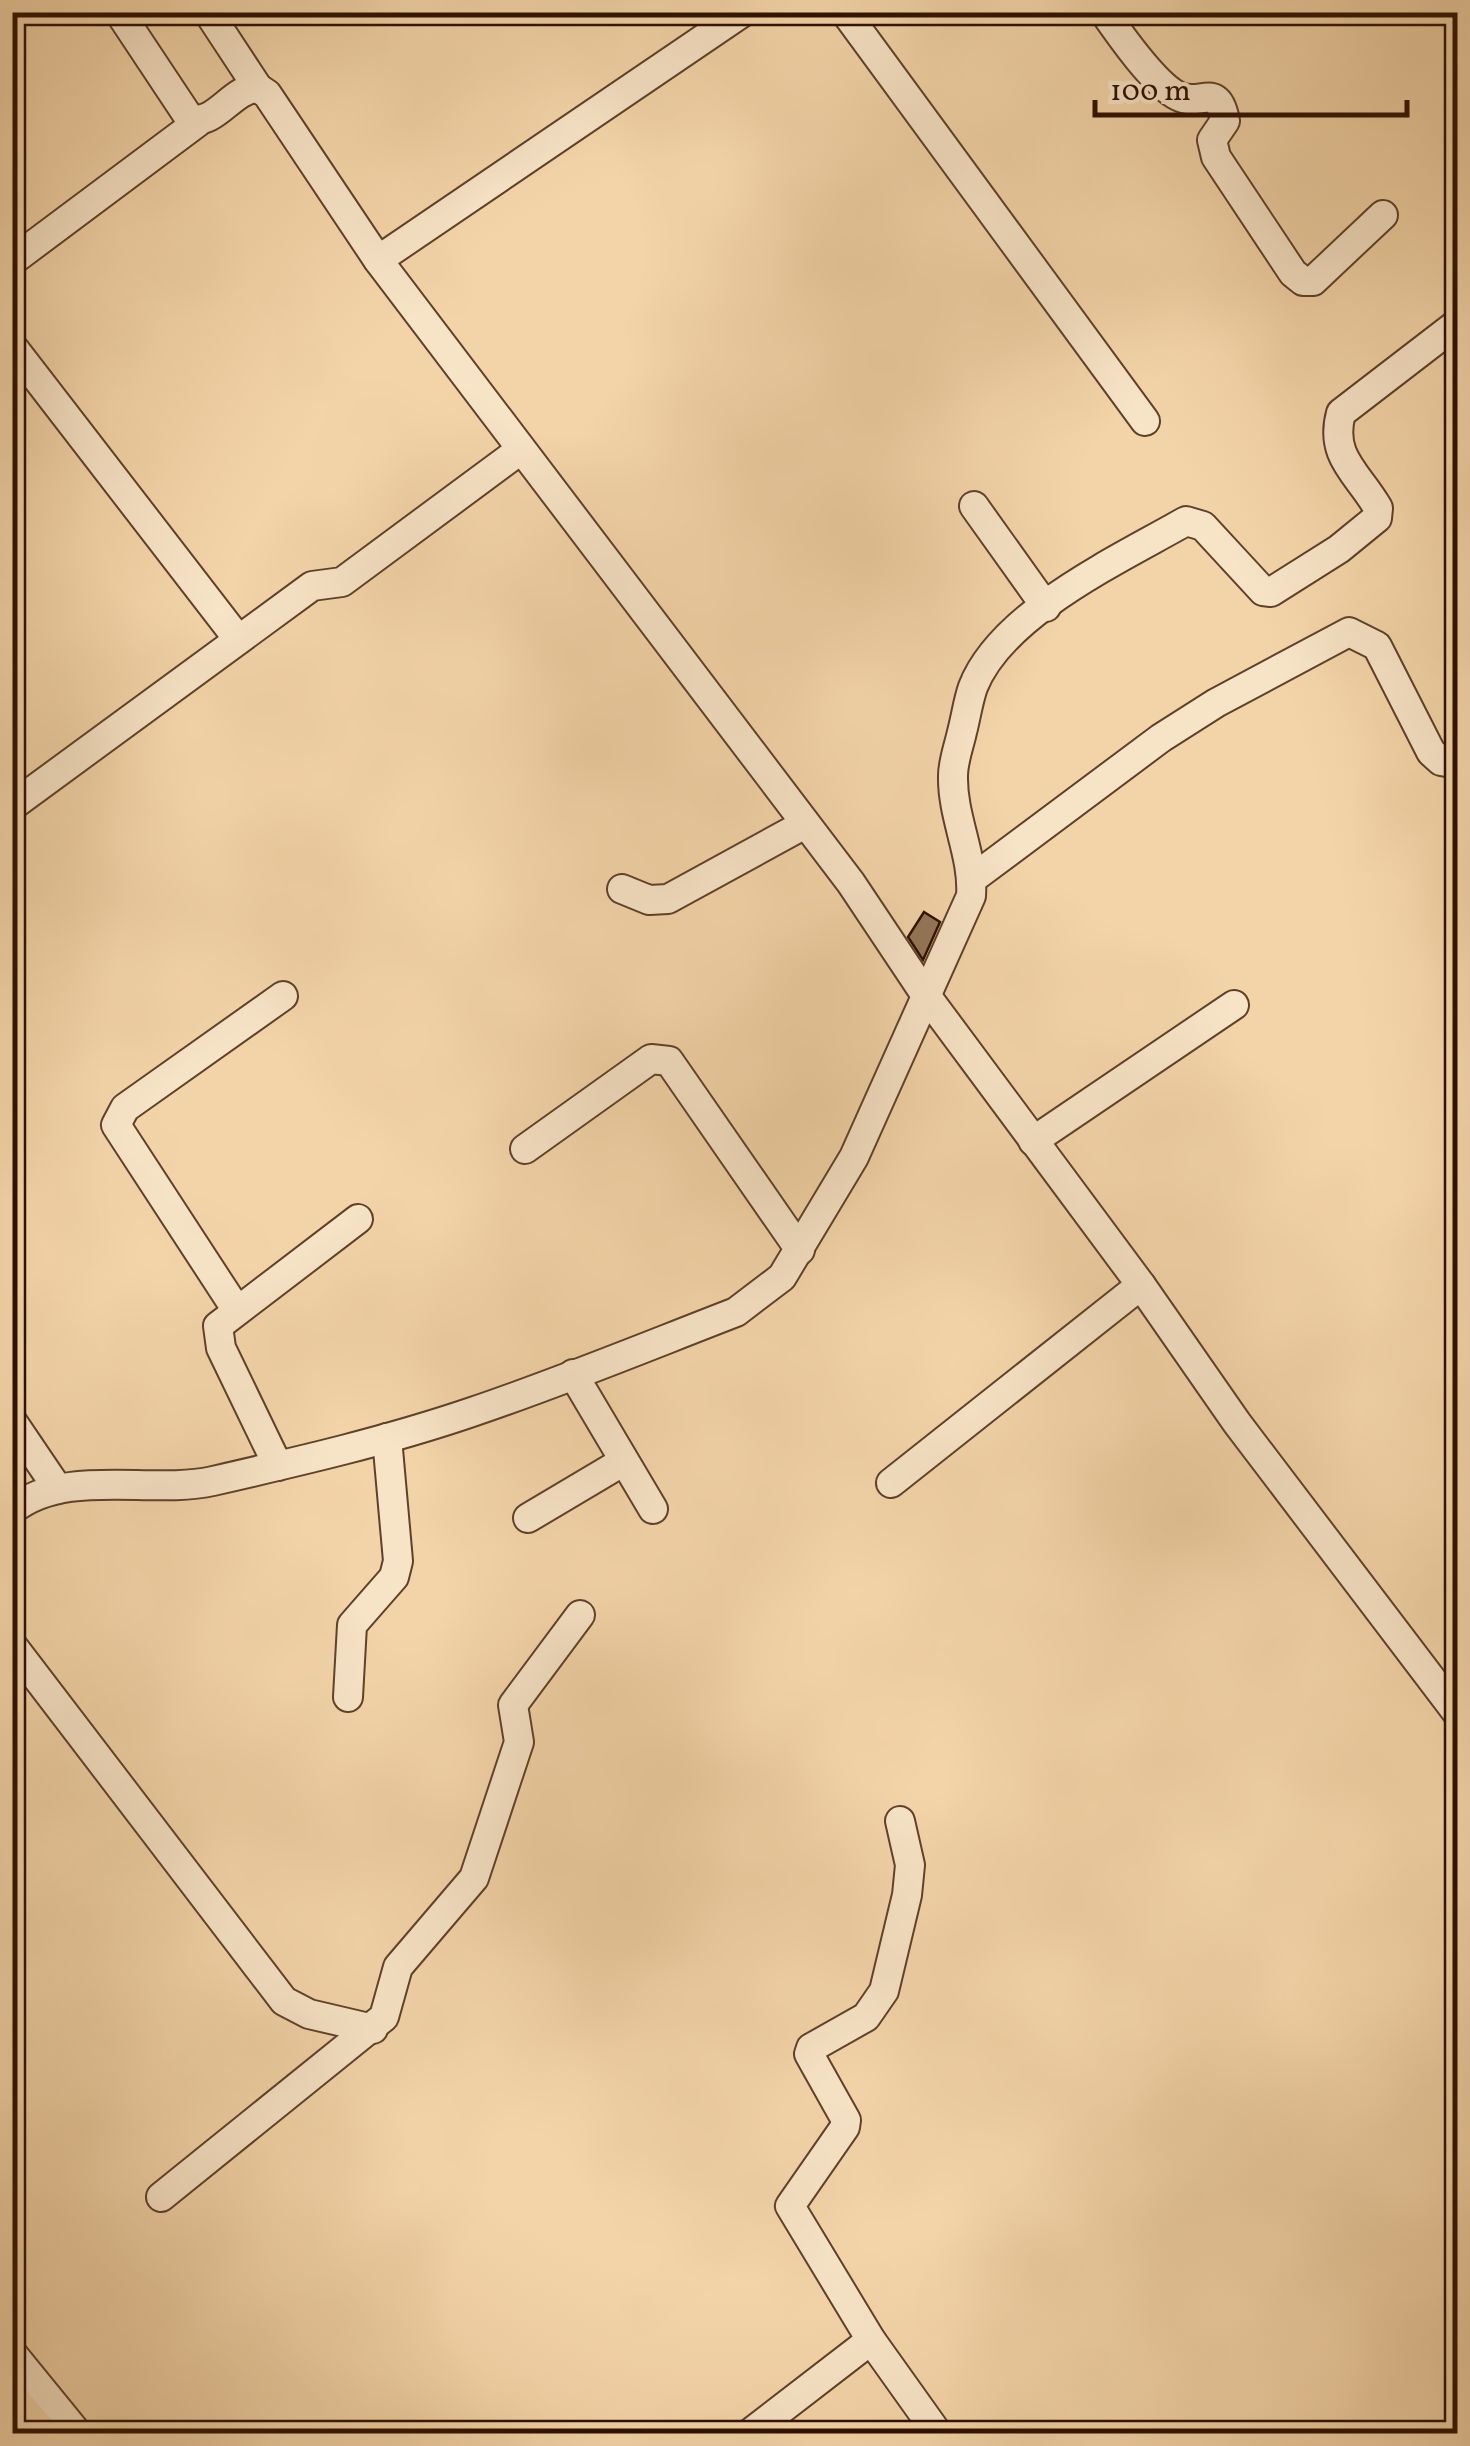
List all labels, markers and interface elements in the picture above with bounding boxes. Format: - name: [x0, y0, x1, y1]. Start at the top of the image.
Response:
- scale bar: [1095, 55, 1408, 117]
- text: 100 m: [1110, 71, 1191, 113]

